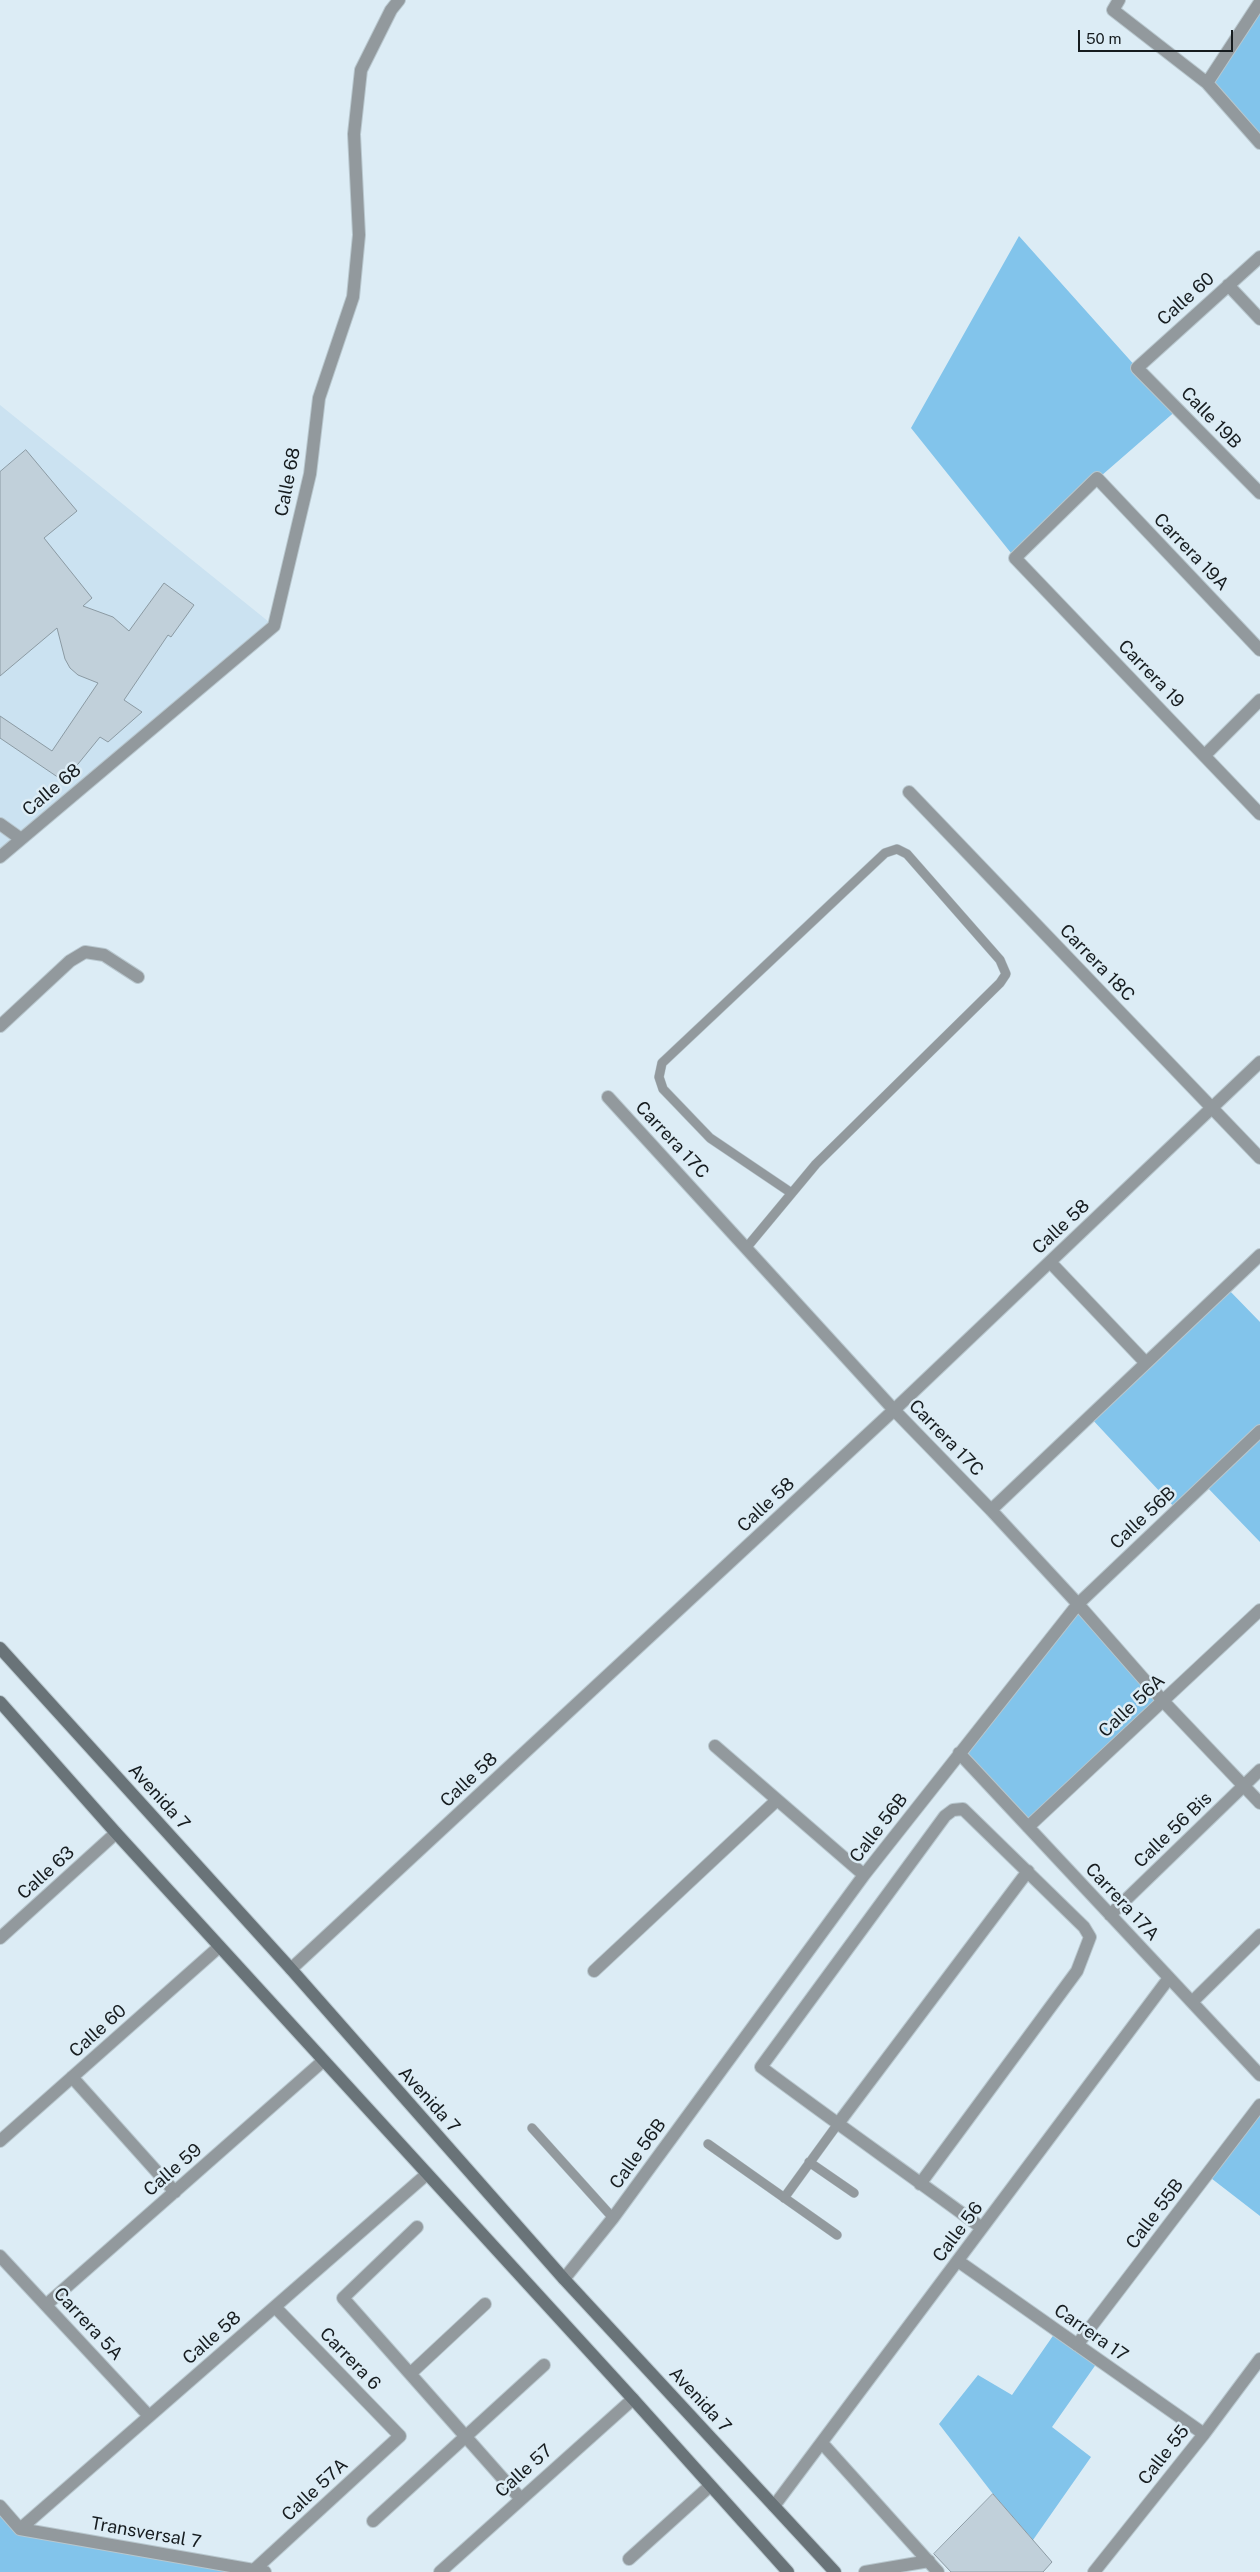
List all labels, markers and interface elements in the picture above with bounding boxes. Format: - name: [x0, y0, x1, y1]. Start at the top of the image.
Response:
- scale bar: [1080, 20, 1235, 52]
- text: 50 m: [1086, 30, 1121, 47]
- street label: Calle 60: [1153, 268, 1219, 330]
- street label: Calle 19B: [1176, 383, 1246, 453]
- street label: Calle 68: [271, 446, 305, 518]
- street label: Carrera 19A: [1149, 509, 1233, 595]
- street label: Carrera 19: [1113, 636, 1189, 712]
- street label: Calle 68: [18, 759, 86, 821]
- street label: Carrera 18C: [1055, 920, 1139, 1006]
- street label: Carrera 17C: [631, 1097, 713, 1183]
- street label: Calle 58: [1028, 1195, 1094, 1259]
- street label: Carrera 17C: [904, 1395, 988, 1481]
- street label: Calle 58: [733, 1473, 799, 1537]
- street label: Calle 56B: [1106, 1482, 1180, 1554]
- street label: Calle 56A: [1094, 1670, 1170, 1742]
- street label: Calle 58: [436, 1748, 502, 1812]
- street label: Avenida 7: [124, 1759, 194, 1835]
- street label: Calle 56 Bis: [1130, 1788, 1216, 1872]
- street label: Calle 56B: [845, 1789, 913, 1867]
- street label: Calle 63: [13, 1842, 79, 1904]
- street label: Carrera 17A: [1081, 1859, 1163, 1945]
- street label: Calle 60: [65, 2000, 131, 2062]
- street label: Avenida 7: [394, 2062, 464, 2138]
- street label: Calle 56B: [605, 2115, 671, 2193]
- street label: Calle 59: [140, 2139, 206, 2201]
- street label: Calle 55B: [1122, 2175, 1188, 2253]
- street label: Calle 56: [928, 2198, 988, 2266]
- street label: Carrera 5A: [49, 2283, 127, 2365]
- street label: Carrera 17: [1050, 2300, 1132, 2366]
- street label: Calle 58: [178, 2307, 246, 2369]
- street label: Carrera 6: [315, 2323, 385, 2395]
- street label: Avenida 7: [664, 2363, 736, 2437]
- street label: Calle 55: [1134, 2421, 1194, 2489]
- street label: Calle 57: [491, 2440, 557, 2502]
- street label: Calle 57A: [278, 2454, 352, 2526]
- street label: Transversal 7: [89, 2513, 203, 2553]

